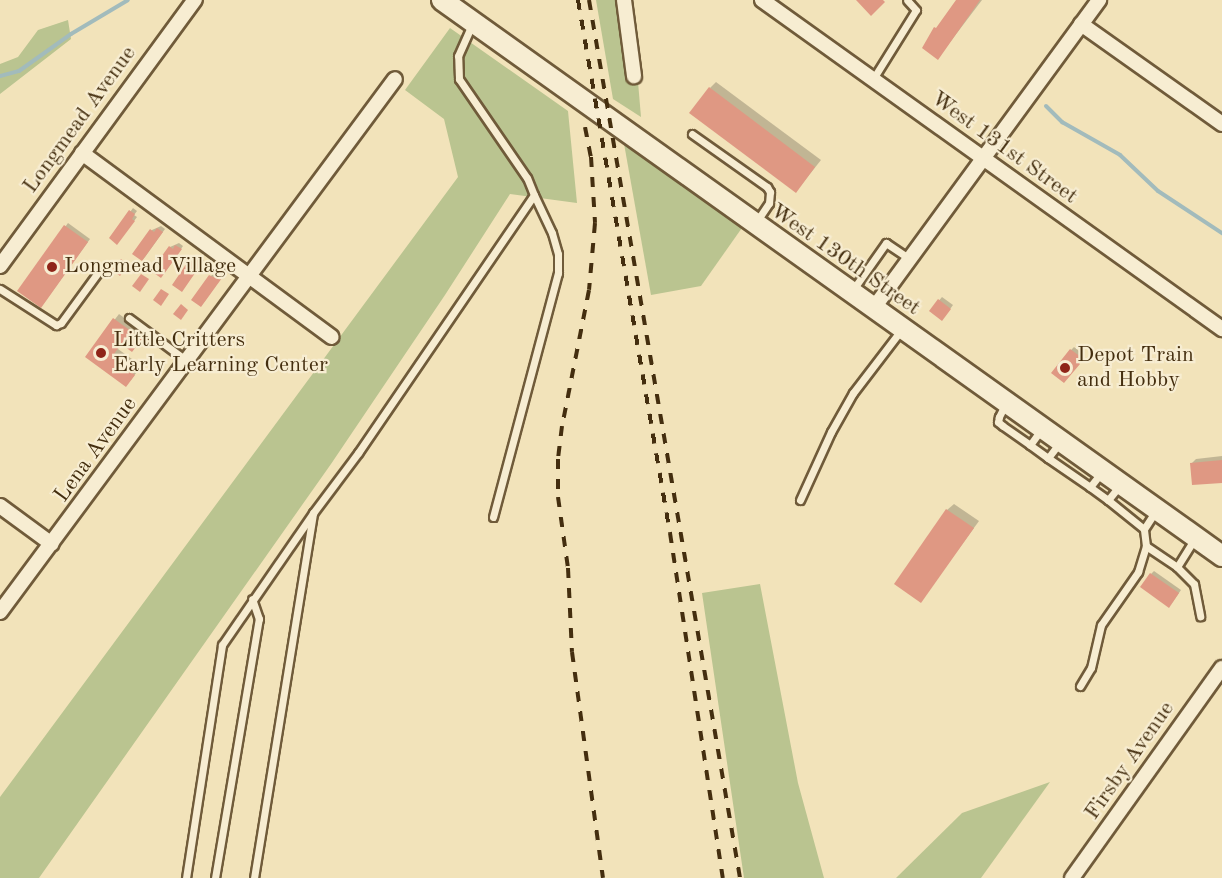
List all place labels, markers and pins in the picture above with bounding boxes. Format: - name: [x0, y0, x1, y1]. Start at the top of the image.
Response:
- place label: Longmead Village: [64, 254, 236, 280]
- marker: Longmead Village: [45, 260, 59, 274]
- place label: Little Critters Early Learning Center: [113, 327, 328, 378]
- place label: Depot Train and Hobby: [1077, 342, 1194, 394]
- marker: Little Critters Early Learning Center: [94, 346, 108, 360]
- marker: Depot Train and Hobby: [1058, 361, 1072, 375]

